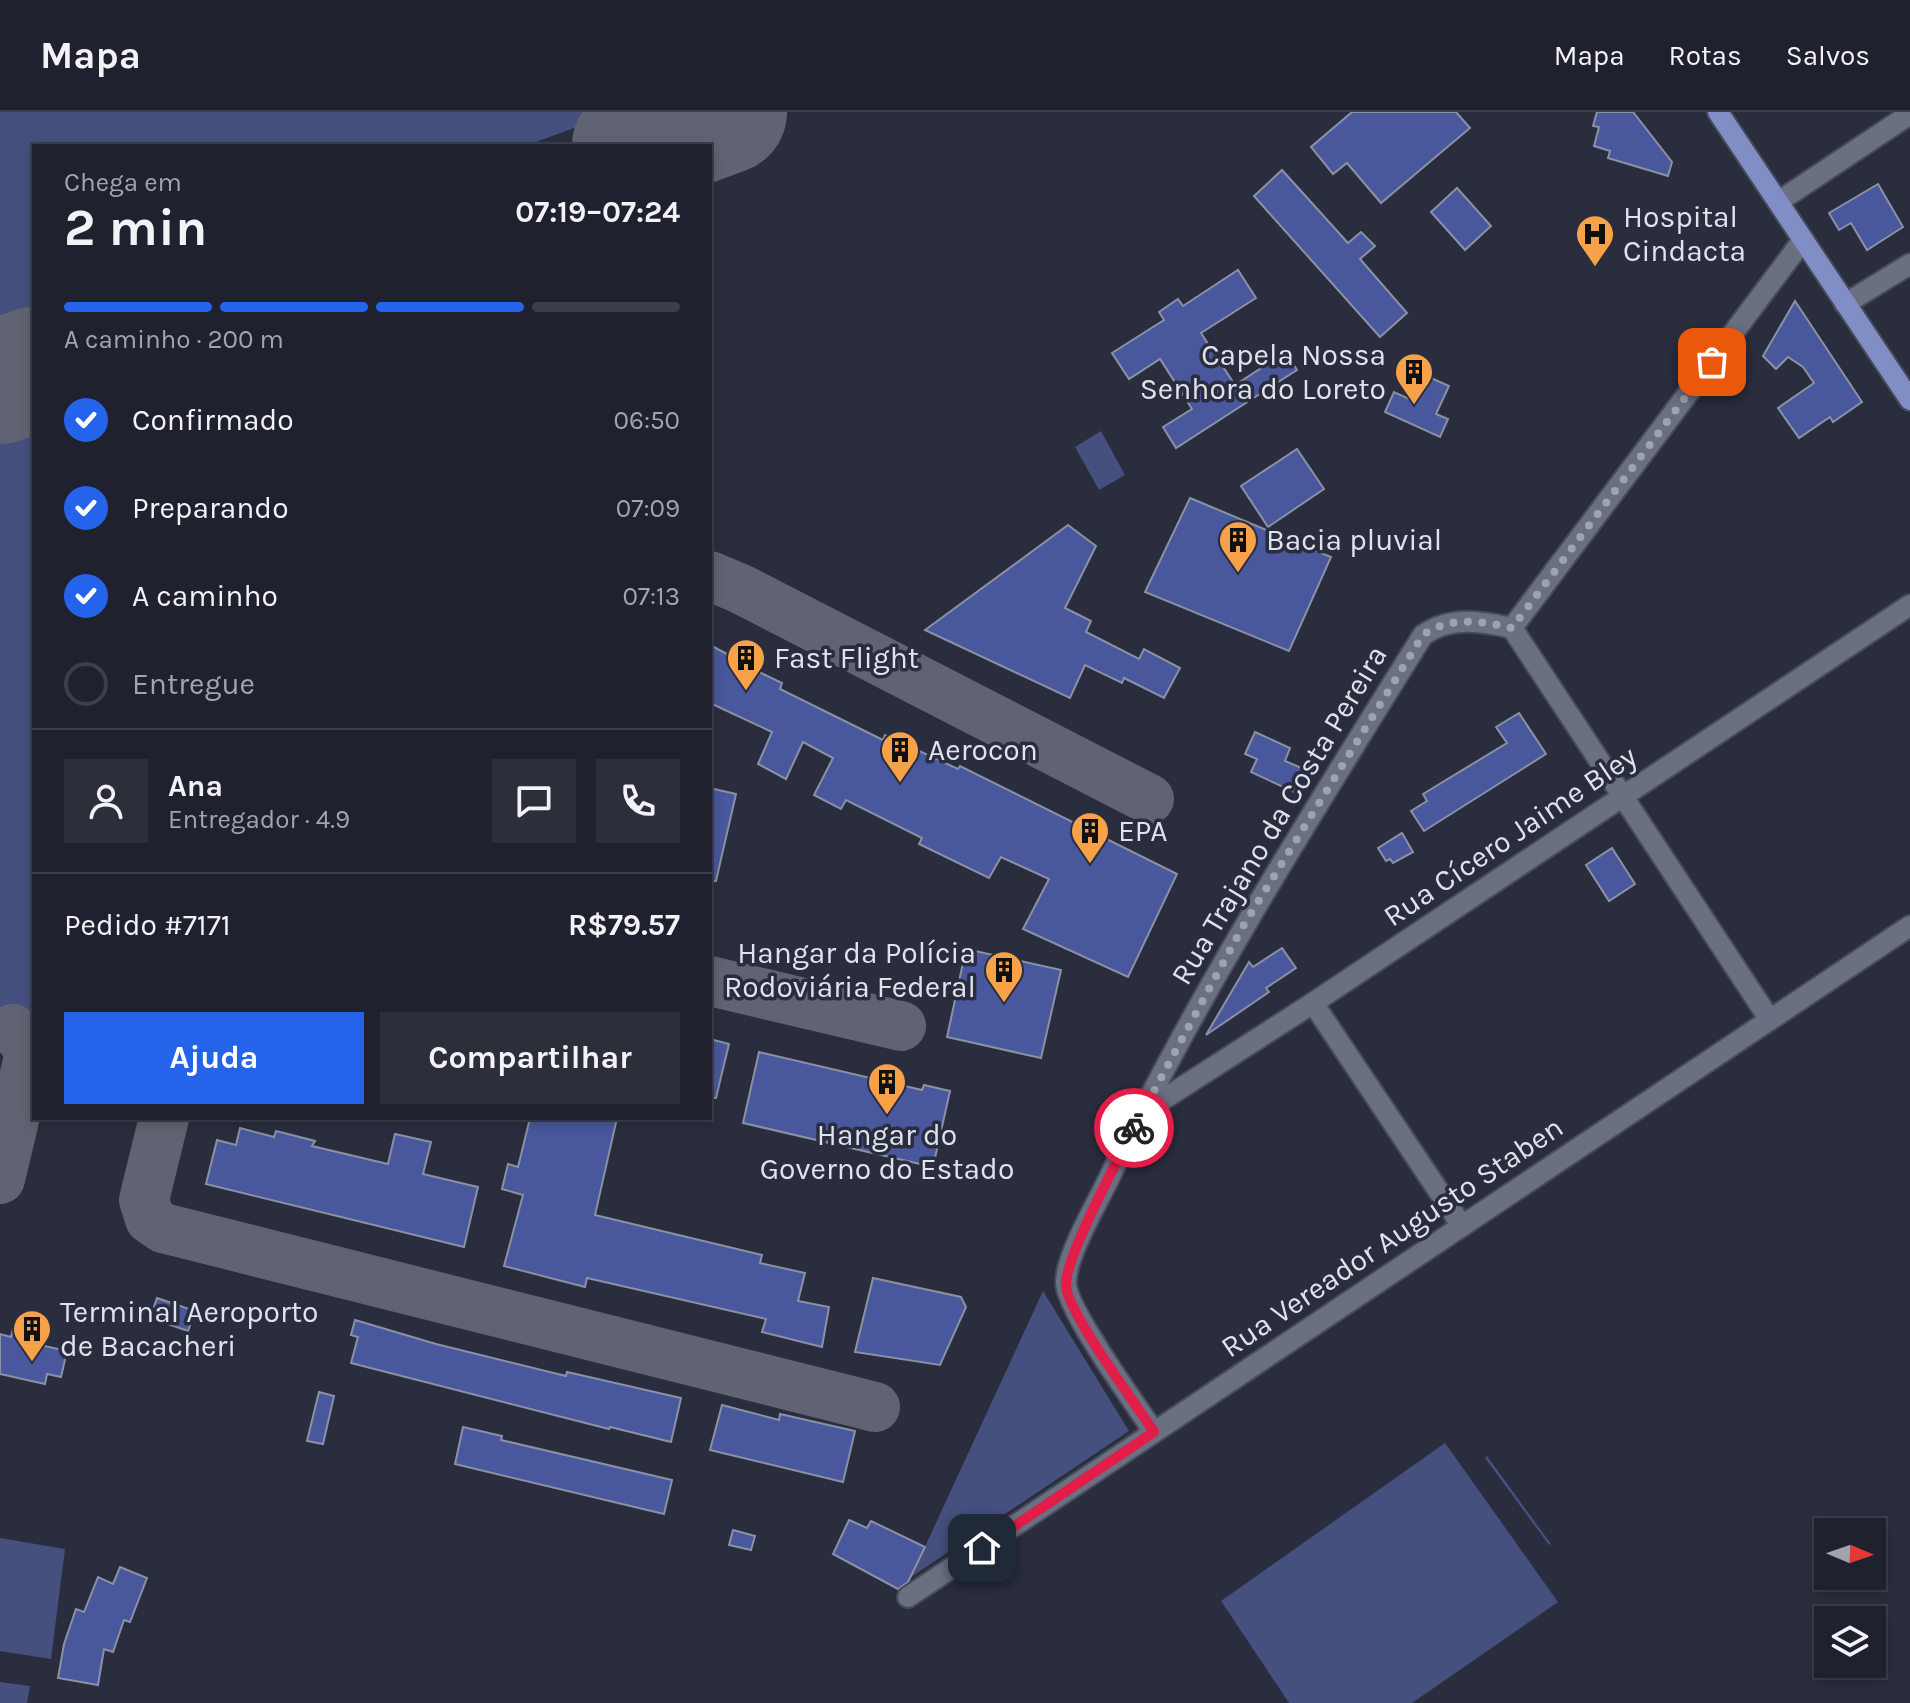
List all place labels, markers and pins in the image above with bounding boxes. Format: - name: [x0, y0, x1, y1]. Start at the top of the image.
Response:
- place label: Hospital Cindacta: [1623, 199, 1746, 269]
- hospital icon: Hospital Cindacta: [1574, 213, 1616, 268]
- pin: [1678, 328, 1746, 396]
- place label: Capela Nossa Senhora do Loreto: [1140, 337, 1386, 407]
- building icon: Capela Nossa Senhora do Loreto: [1393, 351, 1435, 406]
- building icon: Bacia pluvial: [1217, 519, 1259, 574]
- place label: Bacia pluvial: [1266, 522, 1442, 558]
- building icon: Fast Flight: [725, 637, 767, 692]
- place label: Fast Flight: [774, 640, 919, 676]
- building icon: Aerocon: [879, 729, 921, 784]
- place label: Aerocon: [928, 732, 1038, 768]
- building icon: EPA: [1069, 810, 1111, 865]
- place label: EPA: [1118, 813, 1168, 849]
- place label: Hangar da Polícia Rodoviária Federal: [724, 935, 976, 1005]
- building icon: Hangar da Polícia Rodoviária Federal: [983, 949, 1025, 1004]
- building icon: Hangar do Governo do Estado: [866, 1061, 908, 1116]
- place label: Hangar do Governo do Estado: [760, 1117, 1014, 1187]
- place label: Terminal Aeroporto de Bacacheri: [60, 1294, 319, 1364]
- building icon: Terminal Aeroporto de Bacacheri: [11, 1308, 53, 1363]
- pin: [948, 1514, 1016, 1582]

